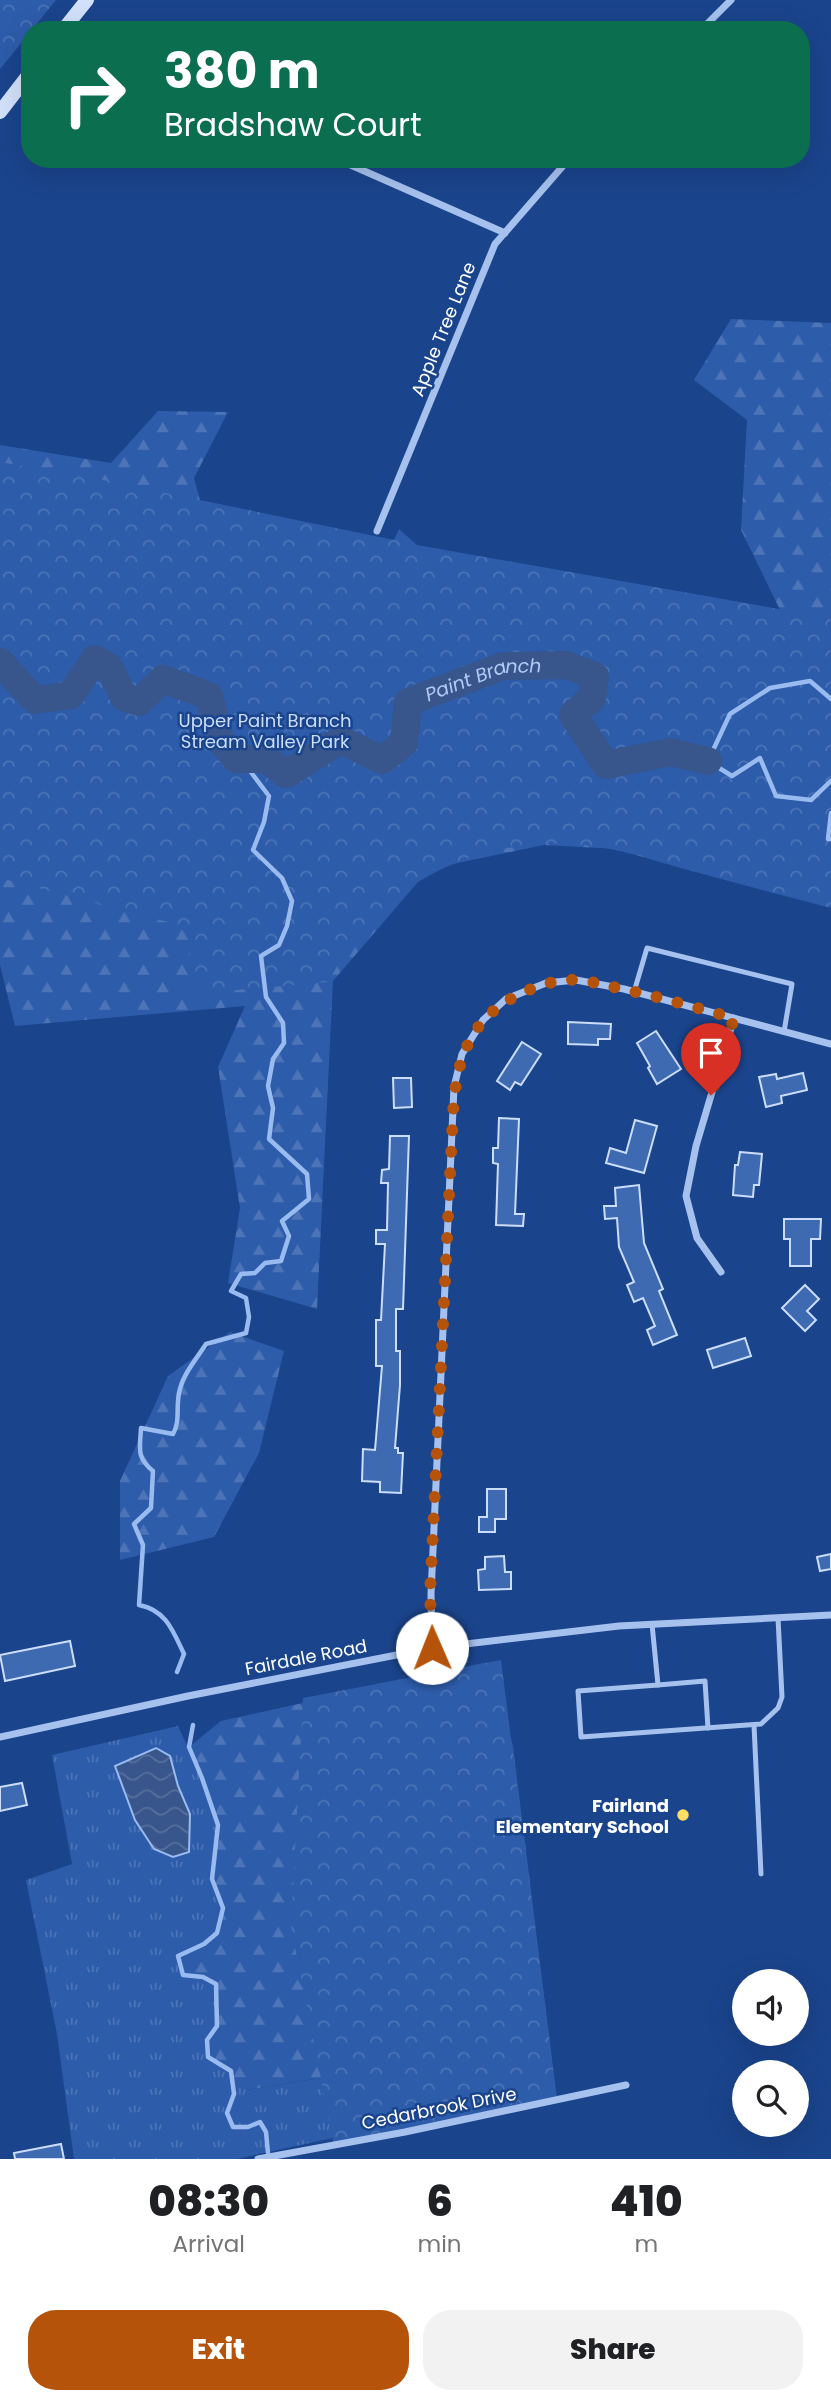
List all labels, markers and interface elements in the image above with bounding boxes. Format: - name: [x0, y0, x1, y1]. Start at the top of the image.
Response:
- text: 380 m: [164, 37, 320, 105]
- icon: right: [49, 49, 140, 140]
- text: Bradshaw Court: [164, 102, 422, 147]
- street label: Apple Tree Lane: [405, 258, 481, 400]
- water label: Paint Branch: [421, 652, 542, 708]
- park label: Upper Paint Branch Stream Valley Park: [179, 708, 351, 754]
- pin: [681, 1023, 741, 1095]
- icon: arrive: [692, 1034, 730, 1072]
- position arrow: [395, 1611, 469, 1685]
- street label: Fairdale Road: [243, 1633, 369, 1681]
- place label: Fairland Elementary School: [496, 1793, 669, 1839]
- marker: Fairland Elementary School: [675, 1807, 691, 1823]
- map controls: [732, 1969, 809, 2137]
- button: sound: [732, 1969, 809, 2046]
- button: search: [732, 2060, 809, 2137]
- street label: Cedarbrook Drive: [359, 2081, 519, 2135]
- text: 08:30: [148, 2172, 269, 2231]
- text: 6: [426, 2172, 453, 2231]
- text: 410: [610, 2172, 683, 2231]
- text: Arrival: [173, 2228, 245, 2260]
- text: min: [417, 2228, 462, 2260]
- text: m: [634, 2228, 658, 2260]
- button: Exit: [28, 2310, 409, 2390]
- button: Share: [423, 2310, 803, 2390]

